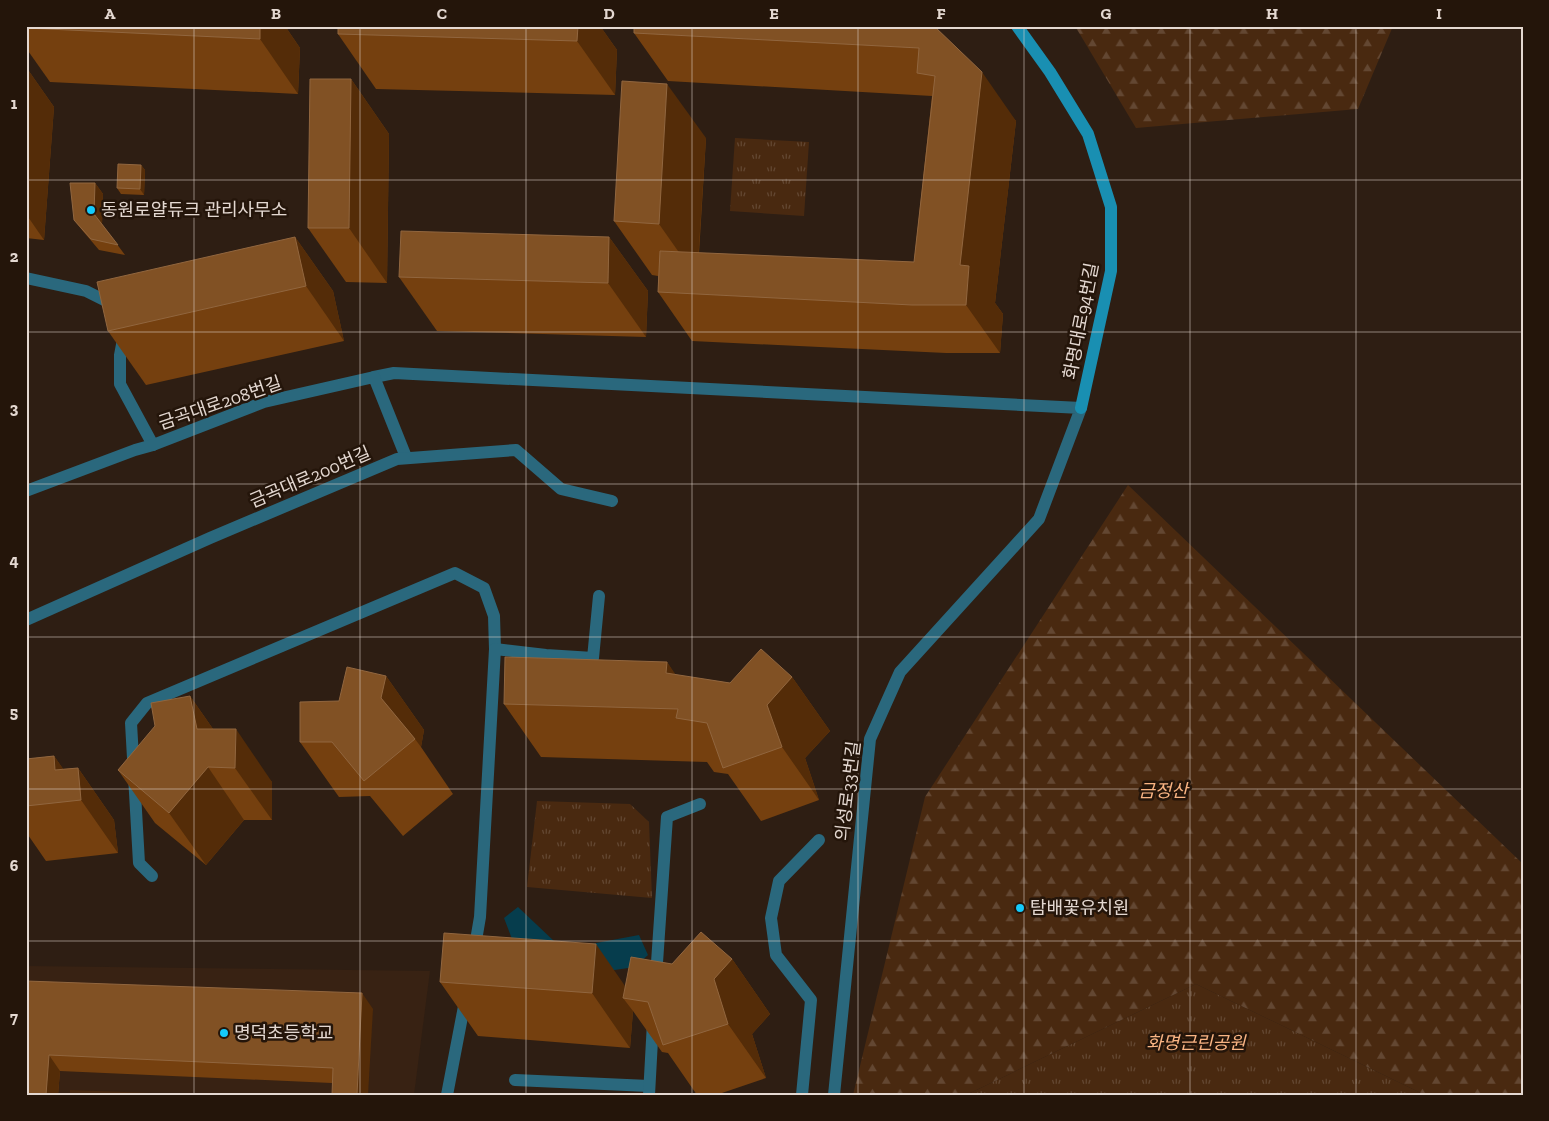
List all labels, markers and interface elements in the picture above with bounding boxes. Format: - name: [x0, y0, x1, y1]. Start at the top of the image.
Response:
- text: A: [105, 4, 116, 23]
- text: B: [271, 4, 281, 23]
- text: C: [437, 4, 447, 23]
- text: D: [603, 4, 615, 23]
- text: E: [769, 4, 779, 23]
- text: F: [936, 4, 946, 23]
- text: G: [1101, 4, 1112, 23]
- text: H: [1266, 4, 1278, 23]
- text: I: [1436, 4, 1442, 23]
- text: 1: [11, 94, 18, 113]
- place label: 동원로얄듀크 관리사무소: [101, 199, 287, 221]
- marker: 동원로얄듀크 관리사무소: [85, 204, 97, 216]
- text: 2: [10, 247, 19, 266]
- street label: 화명대로94번길: [1059, 261, 1103, 381]
- street label: 금곡대로208번길: [156, 372, 284, 434]
- text: 3: [10, 399, 19, 418]
- street label: 금곡대로200번길: [246, 442, 374, 512]
- text: 4: [9, 551, 19, 570]
- text: 5: [10, 703, 18, 722]
- street label: 의성로33번길: [831, 740, 865, 842]
- park label: 금정산: [1138, 780, 1190, 802]
- text: 6: [10, 856, 19, 875]
- place label: 탐배꽃유치원: [1030, 897, 1129, 919]
- marker: 탐배꽃유치원: [1014, 902, 1026, 914]
- text: 7: [10, 1008, 18, 1027]
- place label: 명덕초등학교: [234, 1022, 333, 1044]
- marker: 명덕초등학교: [218, 1027, 230, 1039]
- park label: 화명근린공원: [1146, 1032, 1247, 1054]

